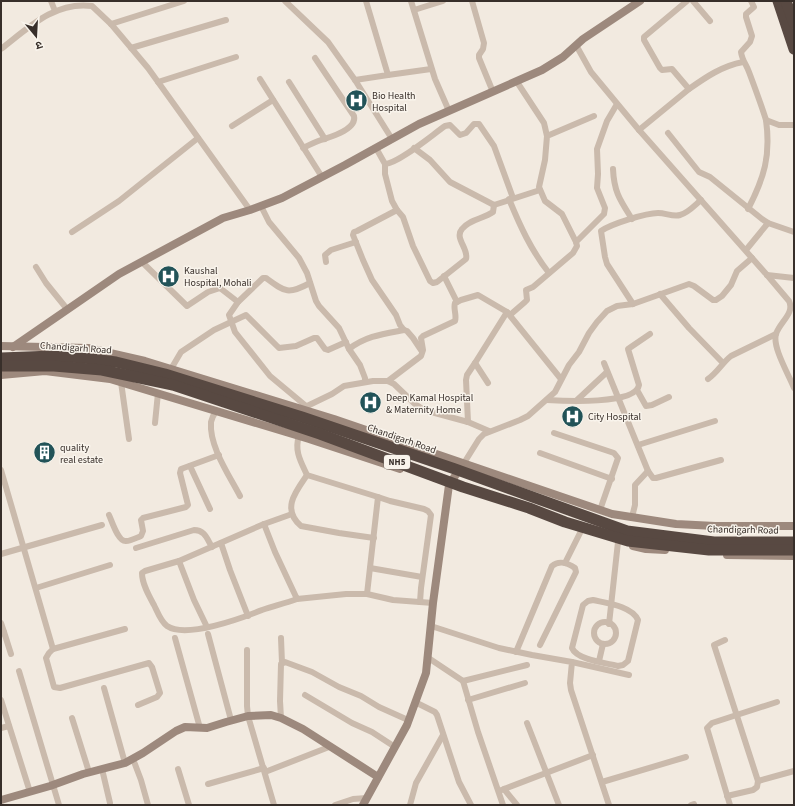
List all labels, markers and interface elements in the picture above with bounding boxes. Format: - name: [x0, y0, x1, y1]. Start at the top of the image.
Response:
- north arrow: [16, 16, 56, 56]
- text: उ: [33, 37, 44, 53]
- hospital icon: Bio Health Hospital: [344, 88, 370, 114]
- place label: Bio Health Hospital: [372, 89, 416, 115]
- hospital icon: Kaushal Hospital, Mohali: [156, 263, 182, 289]
- place label: Kaushal Hospital, Mohali: [184, 264, 252, 290]
- street label: Chandigarh Road: [40, 339, 112, 357]
- hospital icon: Deep Kamal Hospital & Maternity Home: [358, 390, 384, 416]
- place label: Deep Kamal Hospital & Maternity Home: [386, 391, 474, 417]
- hospital icon: City Hospital: [560, 403, 586, 429]
- place label: City Hospital: [588, 410, 642, 424]
- street label: Chandigarh Road: [365, 421, 438, 457]
- building icon: quality real estate: [31, 440, 57, 466]
- place label: quality real estate: [60, 441, 103, 467]
- road number: NH5: [384, 455, 410, 469]
- street label: Chandigarh Road: [707, 522, 779, 538]

